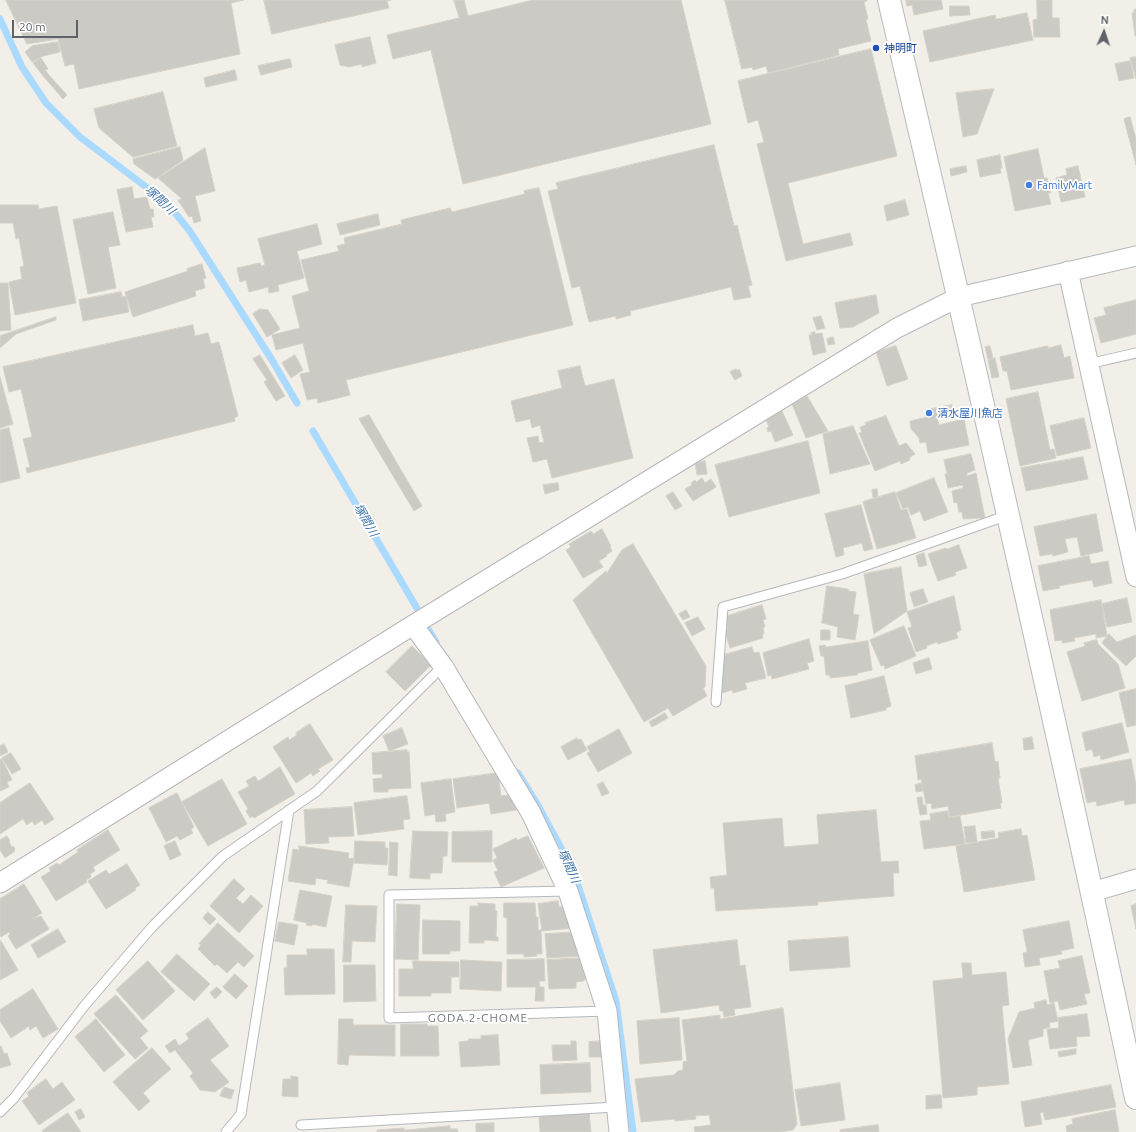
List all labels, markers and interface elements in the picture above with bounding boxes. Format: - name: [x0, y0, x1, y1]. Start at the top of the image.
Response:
- scale bar: [14, 12, 80, 38]
- north arrow: [1084, 12, 1124, 52]
- text: N: [1100, 14, 1109, 26]
- text: 20 m: [19, 20, 46, 33]
- place label: 神明町: [884, 41, 917, 55]
- marker: 神明町: [871, 43, 881, 53]
- place label: FamilyMart: [1037, 178, 1092, 192]
- marker: FamilyMart: [1024, 180, 1034, 190]
- water label: 塚間川: [142, 182, 178, 218]
- place label: 清水屋川魚店: [937, 406, 1003, 420]
- marker: 清水屋川魚店: [924, 408, 934, 418]
- water label: 塚間川: [351, 501, 381, 539]
- water label: 塚間川: [555, 847, 583, 885]
- district label: GODA 2-CHOME: [428, 1011, 528, 1025]

